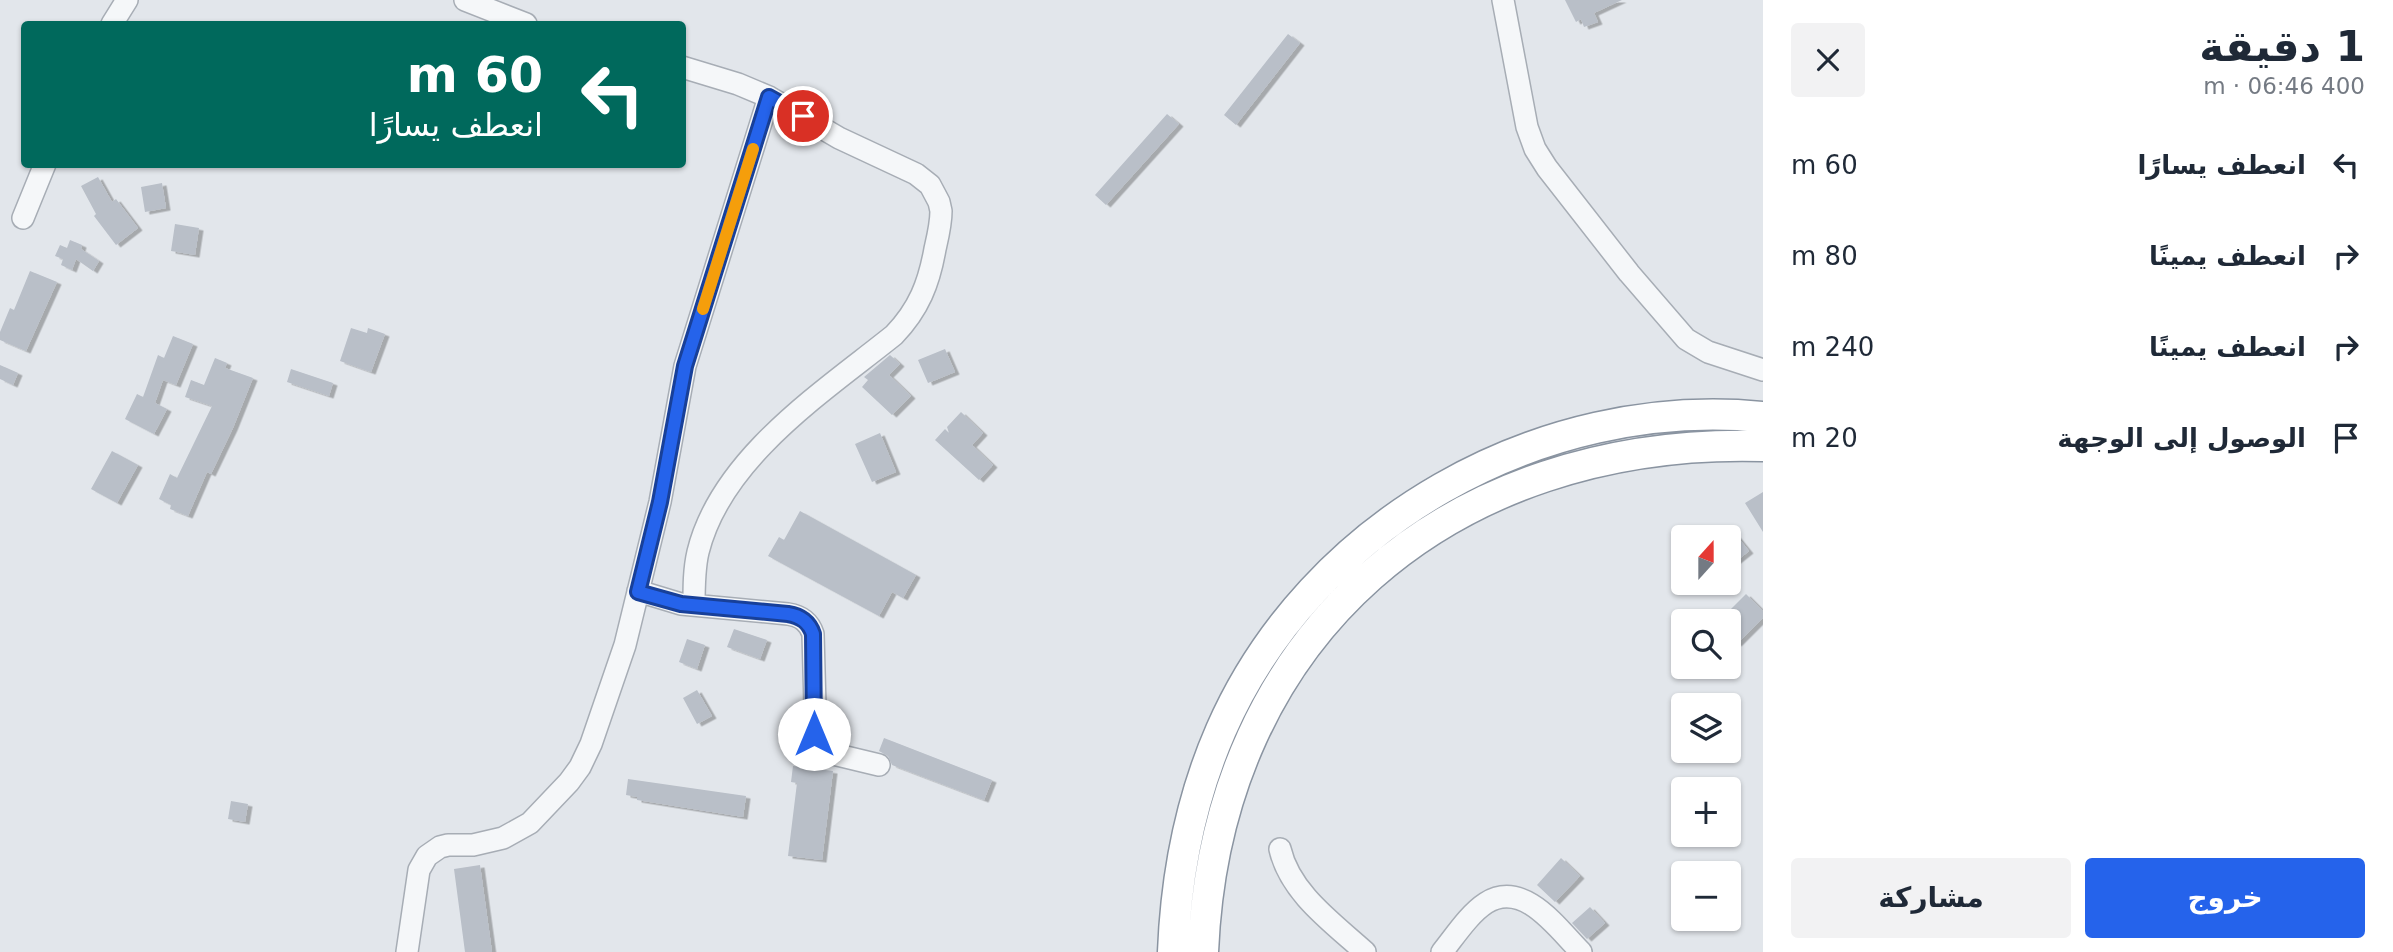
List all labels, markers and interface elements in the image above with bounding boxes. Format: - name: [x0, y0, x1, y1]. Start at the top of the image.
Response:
- text: 1 دقيقة: [2199, 22, 2365, 71]
- button: close: [1791, 23, 1865, 97]
- text: 60 m: [407, 47, 543, 104]
- icon: left: [567, 49, 658, 140]
- text: 400 m · 06:46: [2203, 73, 2365, 99]
- pin: [773, 86, 833, 146]
- icon: arrive: [784, 97, 822, 135]
- text: انعطف يسارًا: [369, 106, 543, 144]
- icon: left: [2327, 146, 2365, 184]
- text: 60 m: [1791, 150, 1858, 180]
- text: انعطف يسارًا: [2137, 150, 2306, 180]
- icon: right: [2327, 237, 2365, 275]
- text: 80 m: [1791, 241, 1858, 271]
- text: انعطف يمينًا: [2149, 241, 2306, 271]
- icon: right: [2327, 328, 2365, 366]
- text: 240 m: [1791, 332, 1874, 362]
- text: انعطف يمينًا: [2149, 332, 2306, 362]
- icon: arrive: [2327, 419, 2365, 457]
- text: 20 m: [1791, 423, 1858, 453]
- text: الوصول إلى الوجهة: [2057, 423, 2306, 453]
- north arrow: [1671, 525, 1741, 595]
- map controls: [1671, 525, 1741, 931]
- button: search: [1671, 609, 1741, 679]
- button: layers: [1671, 693, 1741, 763]
- position arrow: [777, 697, 851, 771]
- button: +: [1671, 777, 1741, 847]
- button: مشاركة: [1791, 858, 2071, 938]
- button: خروج: [2085, 858, 2365, 938]
- button: −: [1671, 861, 1741, 931]

